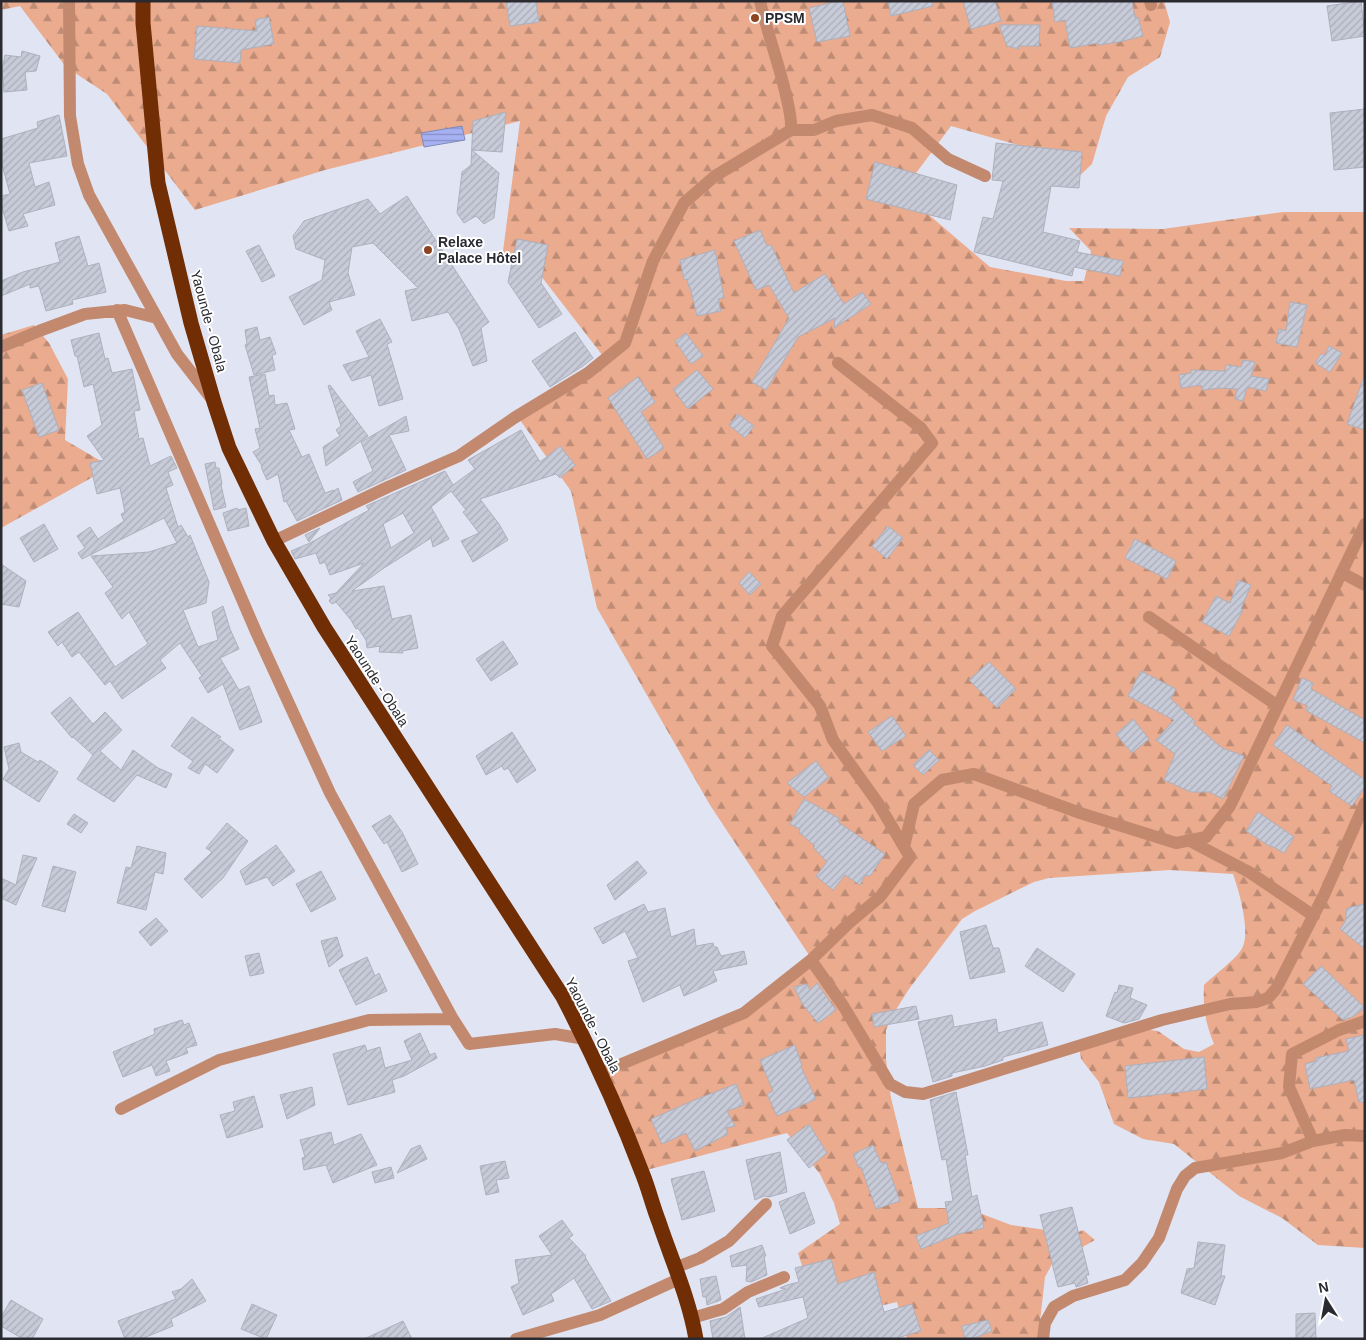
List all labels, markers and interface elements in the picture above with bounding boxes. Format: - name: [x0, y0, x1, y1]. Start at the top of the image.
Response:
- place label: PPSM: [765, 10, 805, 26]
- marker: PPSM: [749, 12, 761, 24]
- place label: Relaxe Palace Hôtel: [438, 234, 521, 266]
- marker: Relaxe Palace Hôtel: [422, 244, 434, 256]
- street label: Yaounde - Obala: [188, 268, 230, 374]
- street label: Yaounde - Obala: [342, 633, 412, 729]
- street label: Yaounde - Obala: [562, 975, 624, 1076]
- north arrow: [1301, 1275, 1351, 1325]
- text: N: [1317, 1278, 1330, 1296]

